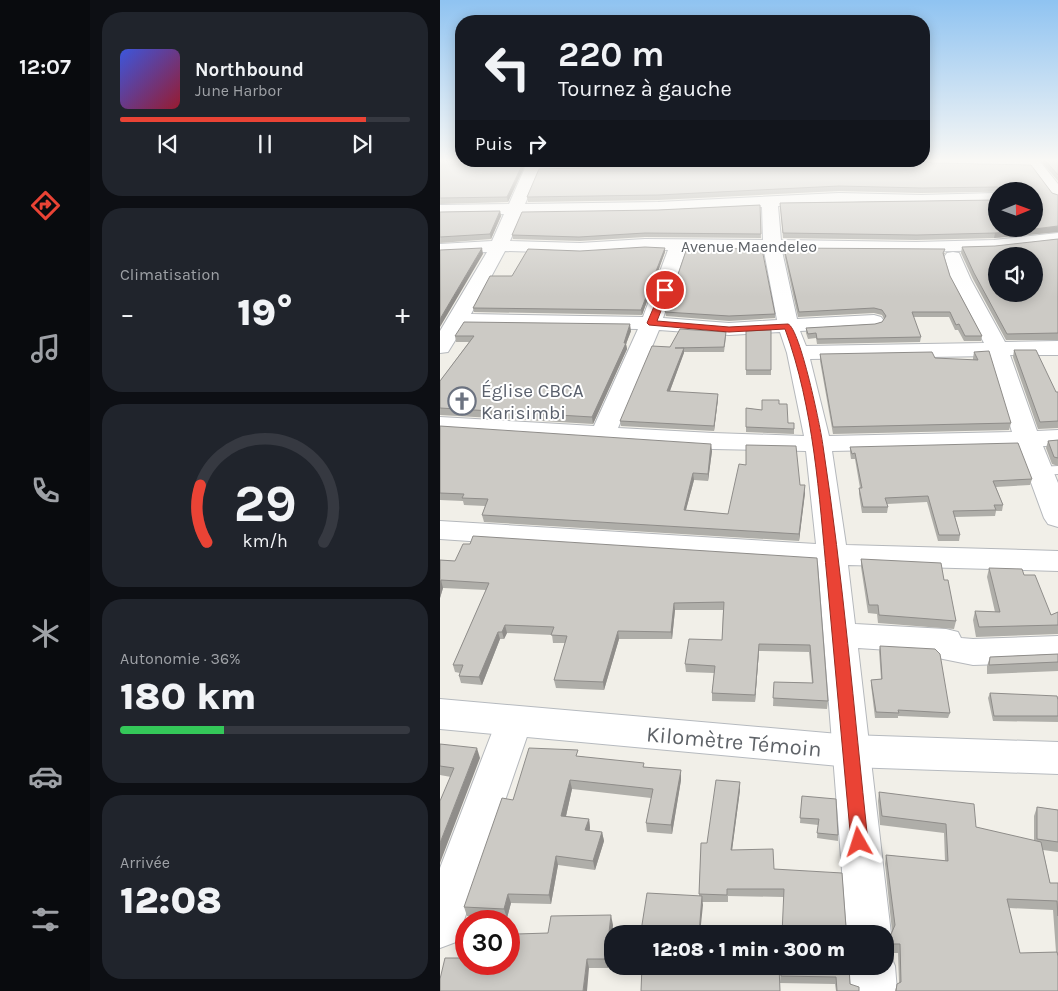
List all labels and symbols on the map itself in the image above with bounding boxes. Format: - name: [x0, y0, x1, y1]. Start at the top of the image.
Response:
- north arrow: [988, 182, 1042, 238]
- street label: Avenue Maendeleo: [681, 237, 817, 256]
- pin: [644, 269, 686, 311]
- place label: Église CBCA Karisimbi: [481, 379, 584, 424]
- church icon: Église CBCA Karisimbi: [447, 386, 477, 416]
- street label: Kilomètre Témoin: [645, 721, 823, 763]
- position arrow: [832, 815, 884, 867]
- speed limit sign: 30: [455, 910, 520, 975]

